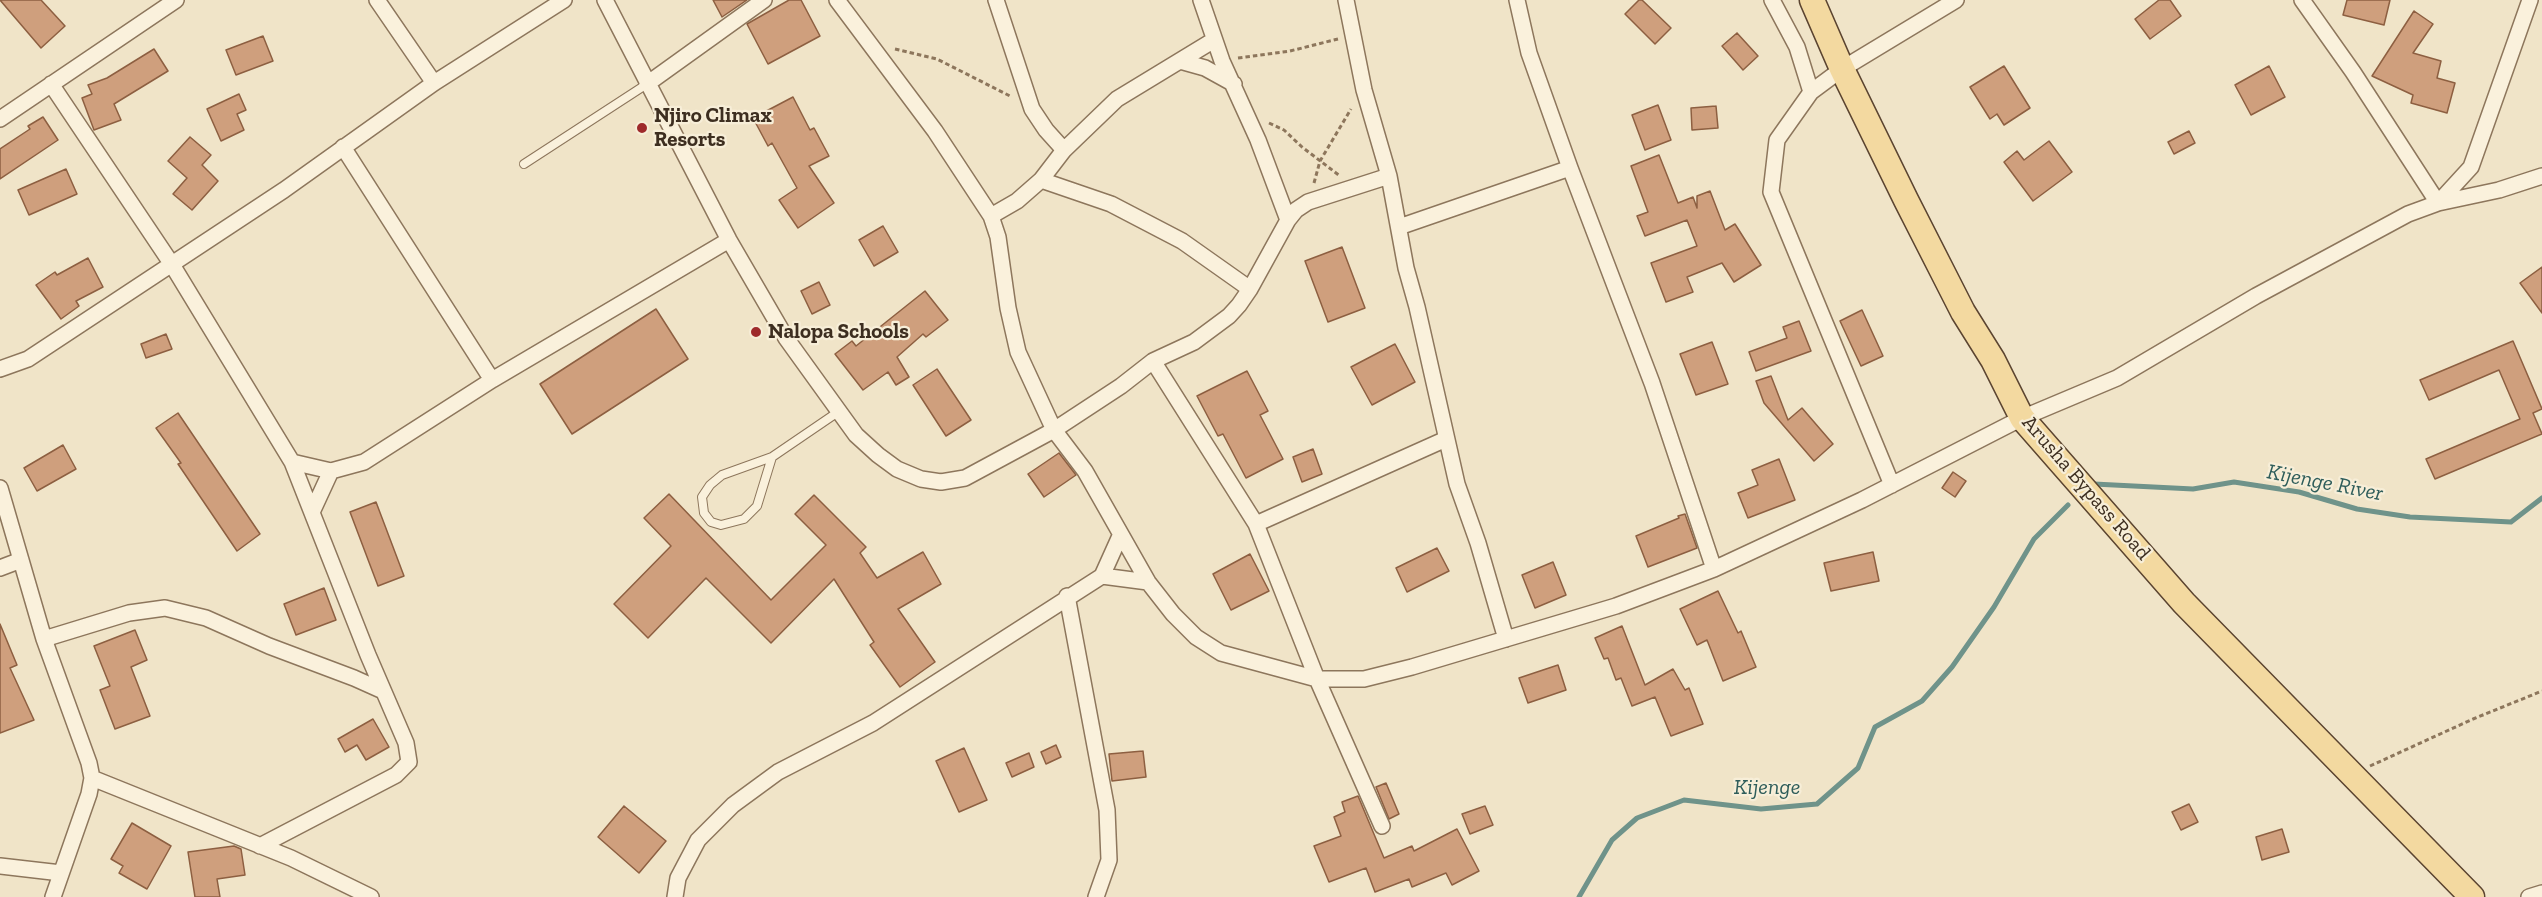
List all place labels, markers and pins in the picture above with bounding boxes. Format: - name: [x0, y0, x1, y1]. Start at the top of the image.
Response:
- place label: Njiro Climax Resorts: [654, 103, 772, 153]
- marker: Njiro Climax Resorts: [635, 121, 649, 135]
- place label: Nalopa Schools: [768, 319, 909, 345]
- marker: Nalopa Schools: [749, 325, 763, 339]

